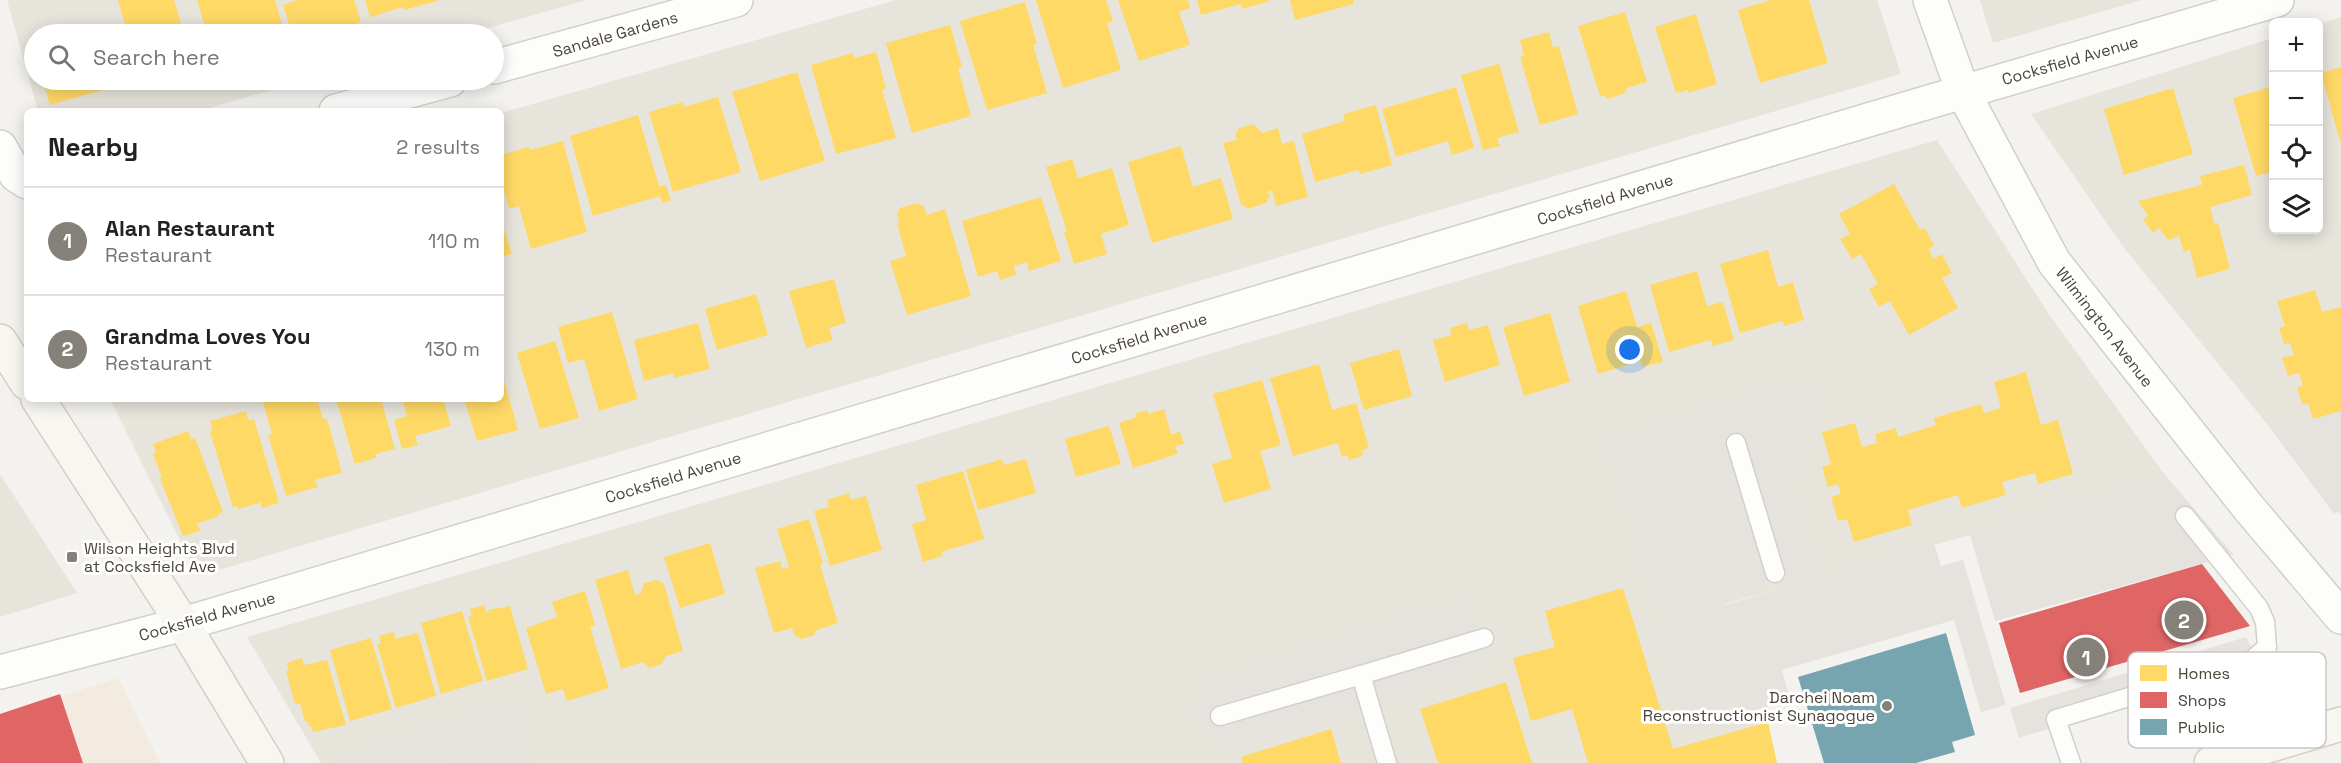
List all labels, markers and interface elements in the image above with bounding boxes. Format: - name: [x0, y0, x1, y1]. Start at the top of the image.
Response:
- street label: Sandale Gardens: [550, 7, 680, 62]
- map controls: [2269, 18, 2323, 234]
- button: +: [2269, 18, 2323, 72]
- search box: [24, 24, 504, 90]
- street label: Cocksfield Avenue: [1999, 31, 2141, 90]
- icon: search: [45, 41, 78, 74]
- text: Search here: [93, 43, 220, 71]
- button: −: [2269, 72, 2323, 126]
- button: locate: [2269, 126, 2323, 180]
- text: Nearby: [48, 130, 138, 164]
- text: 2 results: [396, 134, 480, 160]
- street label: Cocksfield Avenue: [1535, 169, 1676, 230]
- button: layers: [2269, 180, 2323, 234]
- text: Alan Restaurant: [105, 214, 275, 242]
- text: 1: [63, 228, 72, 254]
- text: 110 m: [428, 228, 480, 254]
- text: Restaurant: [105, 242, 212, 268]
- street label: Wilmington Avenue: [2051, 263, 2158, 392]
- street label: Cocksfield Avenue: [1069, 308, 1210, 369]
- text: Grandma Loves You: [105, 322, 311, 350]
- your location: [1615, 335, 1644, 364]
- text: 2: [62, 336, 73, 362]
- text: 130 m: [424, 336, 480, 362]
- text: Restaurant: [105, 350, 212, 376]
- street label: Cocksfield Avenue: [603, 447, 744, 508]
- place label: Wilson Heights Blvd at Cocksfield Ave: [84, 538, 235, 577]
- marker: Wilson Heights Blvd at Cocksfield Ave: [65, 550, 79, 564]
- street label: Cocksfield Avenue: [136, 587, 278, 646]
- pin: 2: [2164, 598, 2204, 642]
- pin: 1: [2066, 634, 2106, 680]
- legend: [2128, 652, 2326, 748]
- text: Homes: [2178, 663, 2230, 684]
- place label: Darchei Noam Reconstructionist Synagogue: [1643, 687, 1875, 726]
- text: Shops: [2178, 690, 2226, 711]
- marker: Darchei Noam Reconstructionist Synagogue: [1880, 699, 1894, 713]
- text: Public: [2178, 717, 2225, 738]

